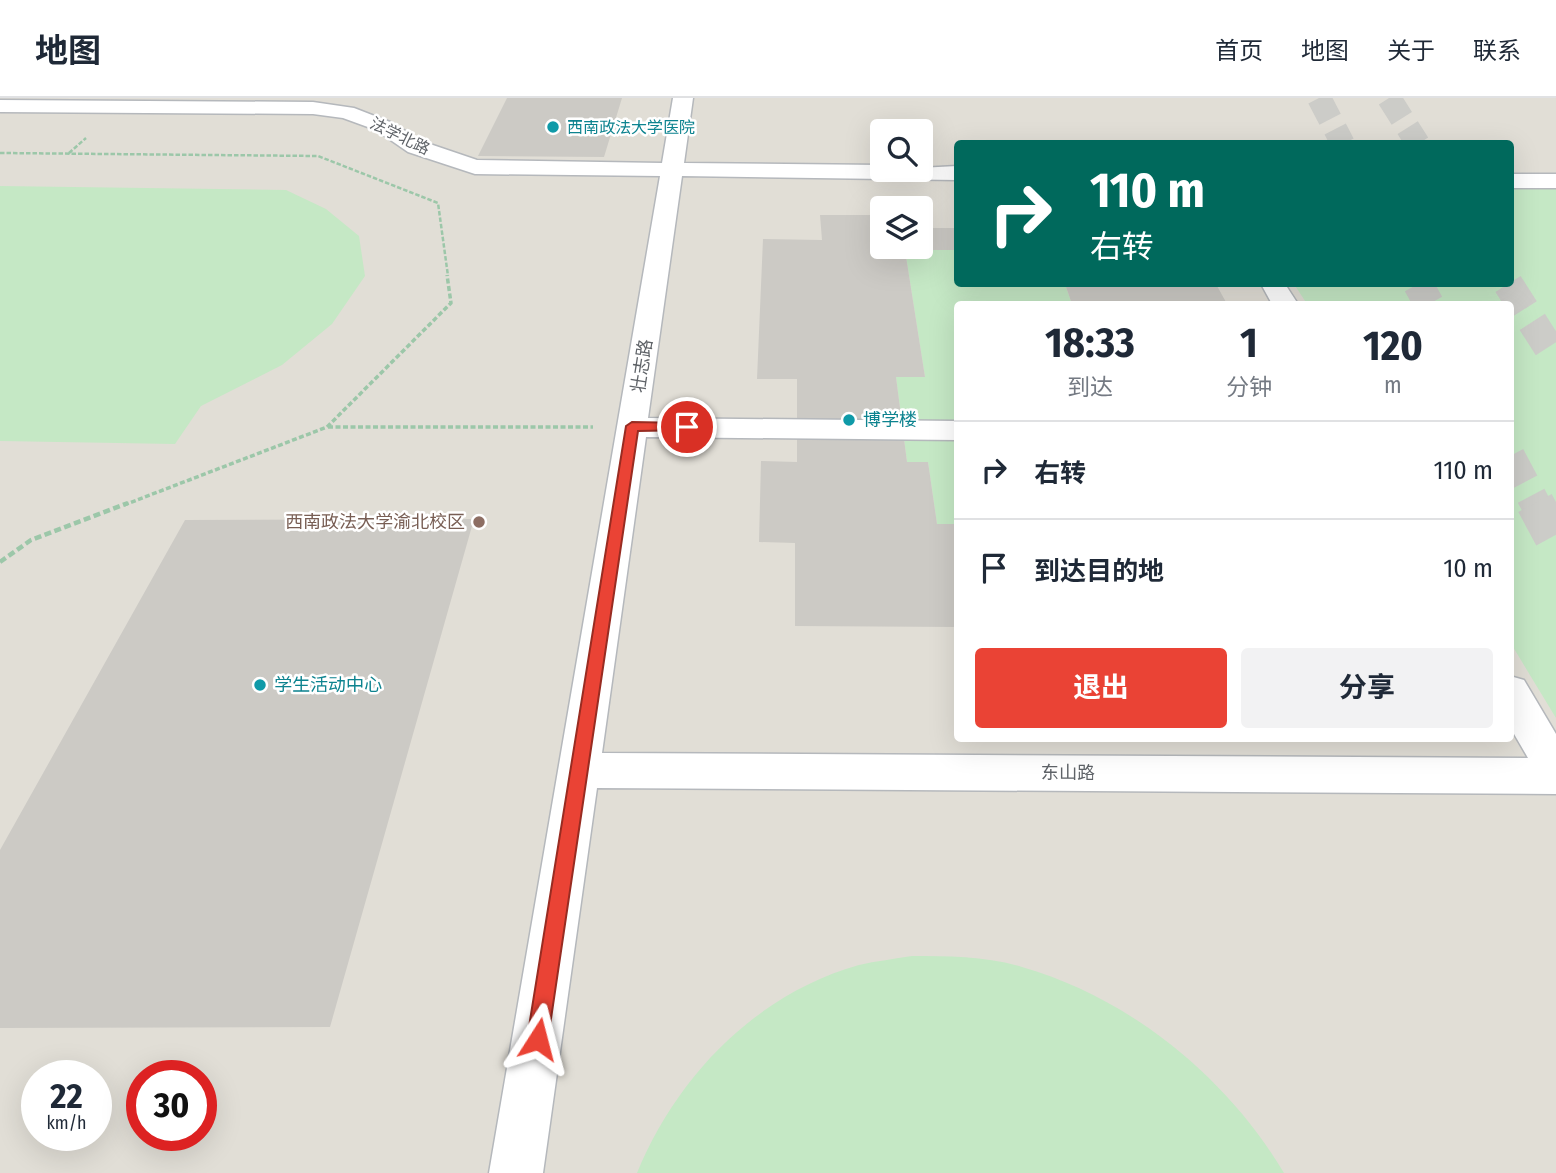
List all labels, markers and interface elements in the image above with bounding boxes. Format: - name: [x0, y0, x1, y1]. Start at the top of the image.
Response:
- text: 地图: [35, 31, 101, 71]
- text: 首页: [1215, 37, 1263, 65]
- text: 地图: [1301, 37, 1349, 65]
- text: 关于: [1387, 37, 1435, 65]
- text: 联系: [1473, 37, 1521, 65]
- street label: 法学北路: [367, 113, 433, 159]
- place label: 西南政法大学医院: [567, 118, 695, 137]
- marker: 西南政法大学医院: [545, 119, 561, 135]
- map controls: [870, 119, 933, 259]
- button: search: [870, 119, 933, 182]
- text: 110 m: [1090, 161, 1205, 220]
- icon: right: [975, 168, 1066, 259]
- button: layers: [870, 196, 933, 259]
- text: 右转: [1090, 228, 1154, 266]
- text: 18:33: [1045, 318, 1135, 368]
- text: 1: [1240, 318, 1258, 368]
- text: 120: [1363, 321, 1423, 371]
- street label: 壮志路: [627, 338, 657, 394]
- text: m: [1384, 371, 1402, 399]
- text: 到达: [1067, 373, 1113, 401]
- text: 分钟: [1226, 373, 1272, 401]
- pin: [657, 397, 717, 457]
- icon: arrive: [668, 408, 706, 446]
- place label: 博学楼: [863, 409, 917, 431]
- marker: 博学楼: [841, 412, 857, 428]
- icon: right: [975, 451, 1013, 489]
- text: 110 m: [1433, 455, 1493, 486]
- text: 右转: [1034, 458, 1086, 489]
- place label: 西南政法大学渝北校区: [285, 511, 465, 533]
- marker: 西南政法大学渝北校区: [471, 514, 487, 530]
- icon: arrive: [975, 549, 1013, 587]
- text: 10 m: [1443, 553, 1493, 584]
- text: 到达目的地: [1034, 556, 1164, 587]
- button: 退出: [975, 648, 1227, 728]
- button: 分享: [1241, 648, 1493, 728]
- place label: 学生活动中心: [274, 674, 382, 696]
- marker: 学生活动中心: [252, 677, 268, 693]
- street label: 东山路: [1041, 762, 1095, 784]
- position arrow: [501, 1002, 575, 1076]
- speed limit sign: 30: [126, 1060, 217, 1151]
- text: 22: [50, 1075, 83, 1117]
- text: km/h: [46, 1112, 87, 1134]

